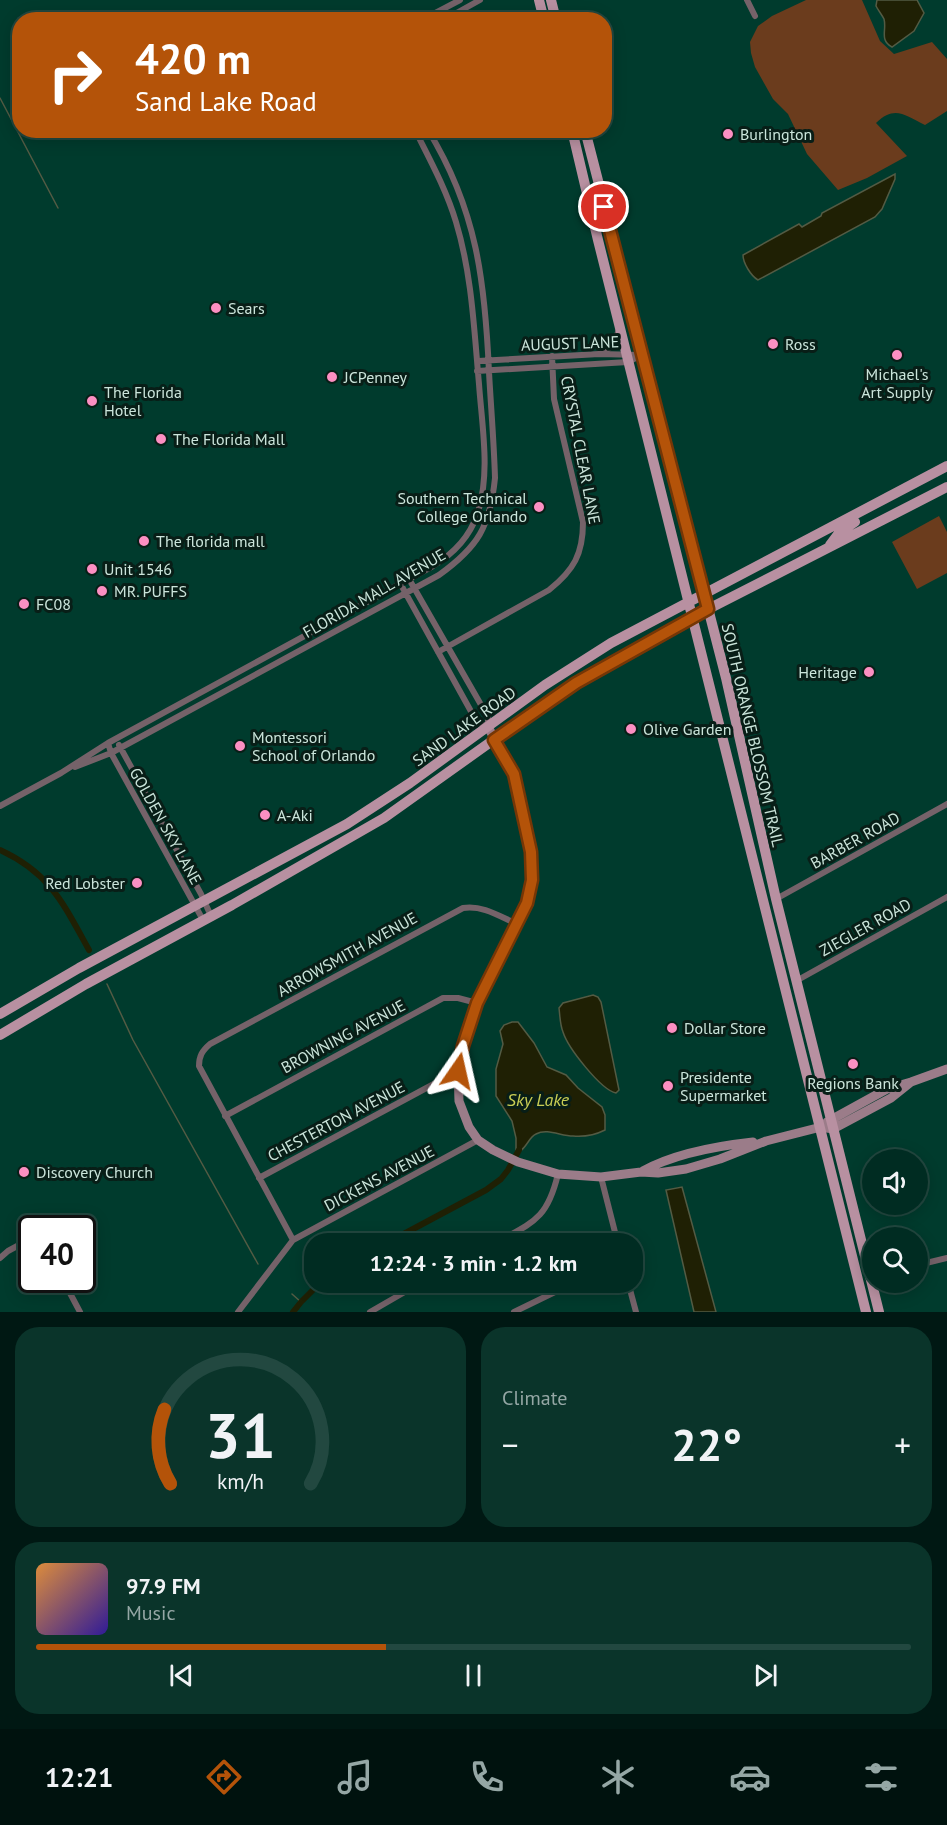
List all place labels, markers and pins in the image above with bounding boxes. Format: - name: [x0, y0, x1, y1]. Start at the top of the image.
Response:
- place label: Burlington: [740, 124, 812, 144]
- marker: Burlington: [721, 127, 735, 141]
- pin: [578, 181, 629, 232]
- place label: Sears: [228, 298, 265, 318]
- marker: Sears: [209, 301, 223, 315]
- place label: Ross: [785, 334, 816, 354]
- marker: Ross: [766, 337, 780, 351]
- marker: Michael's Art Supply: [890, 348, 904, 362]
- place label: Michael's Art Supply: [861, 364, 933, 402]
- place label: JCPenney: [343, 367, 408, 387]
- marker: JCPenney: [325, 370, 339, 384]
- place label: The Florida Hotel: [104, 382, 182, 420]
- marker: The Florida Hotel: [85, 394, 99, 408]
- place label: The Florida Mall: [173, 429, 285, 449]
- marker: The Florida Mall: [154, 432, 168, 446]
- place label: Southern Technical College Orlando: [397, 488, 527, 526]
- marker: Southern Technical College Orlando: [532, 500, 546, 514]
- place label: The florida mall: [156, 531, 265, 551]
- marker: The florida mall: [137, 534, 151, 548]
- place label: Unit 1546: [104, 559, 172, 579]
- marker: Unit 1546: [85, 562, 99, 576]
- place label: MR. PUFFS: [114, 581, 187, 601]
- marker: MR. PUFFS: [95, 584, 109, 598]
- place label: FC08: [36, 594, 71, 614]
- marker: FC08: [17, 597, 31, 611]
- place label: Heritage: [798, 662, 857, 682]
- marker: Heritage: [862, 665, 876, 679]
- place label: Olive Garden: [643, 719, 732, 739]
- marker: Olive Garden: [624, 722, 638, 736]
- place label: Montessori School of Orlando: [252, 727, 375, 765]
- marker: Montessori School of Orlando: [233, 739, 247, 753]
- place label: A-Aki: [277, 805, 313, 825]
- marker: A-Aki: [258, 808, 272, 822]
- place label: Red Lobster: [45, 873, 126, 893]
- marker: Red Lobster: [130, 876, 144, 890]
- place label: Dollar Store: [684, 1018, 766, 1038]
- marker: Dollar Store: [665, 1021, 679, 1035]
- marker: Regions Bank: [846, 1057, 860, 1071]
- place label: Presidente Supermarket: [680, 1067, 767, 1105]
- place label: Regions Bank: [807, 1073, 899, 1093]
- marker: Presidente Supermarket: [661, 1079, 675, 1093]
- place label: Discovery Church: [36, 1162, 153, 1182]
- marker: Discovery Church: [17, 1165, 31, 1179]

